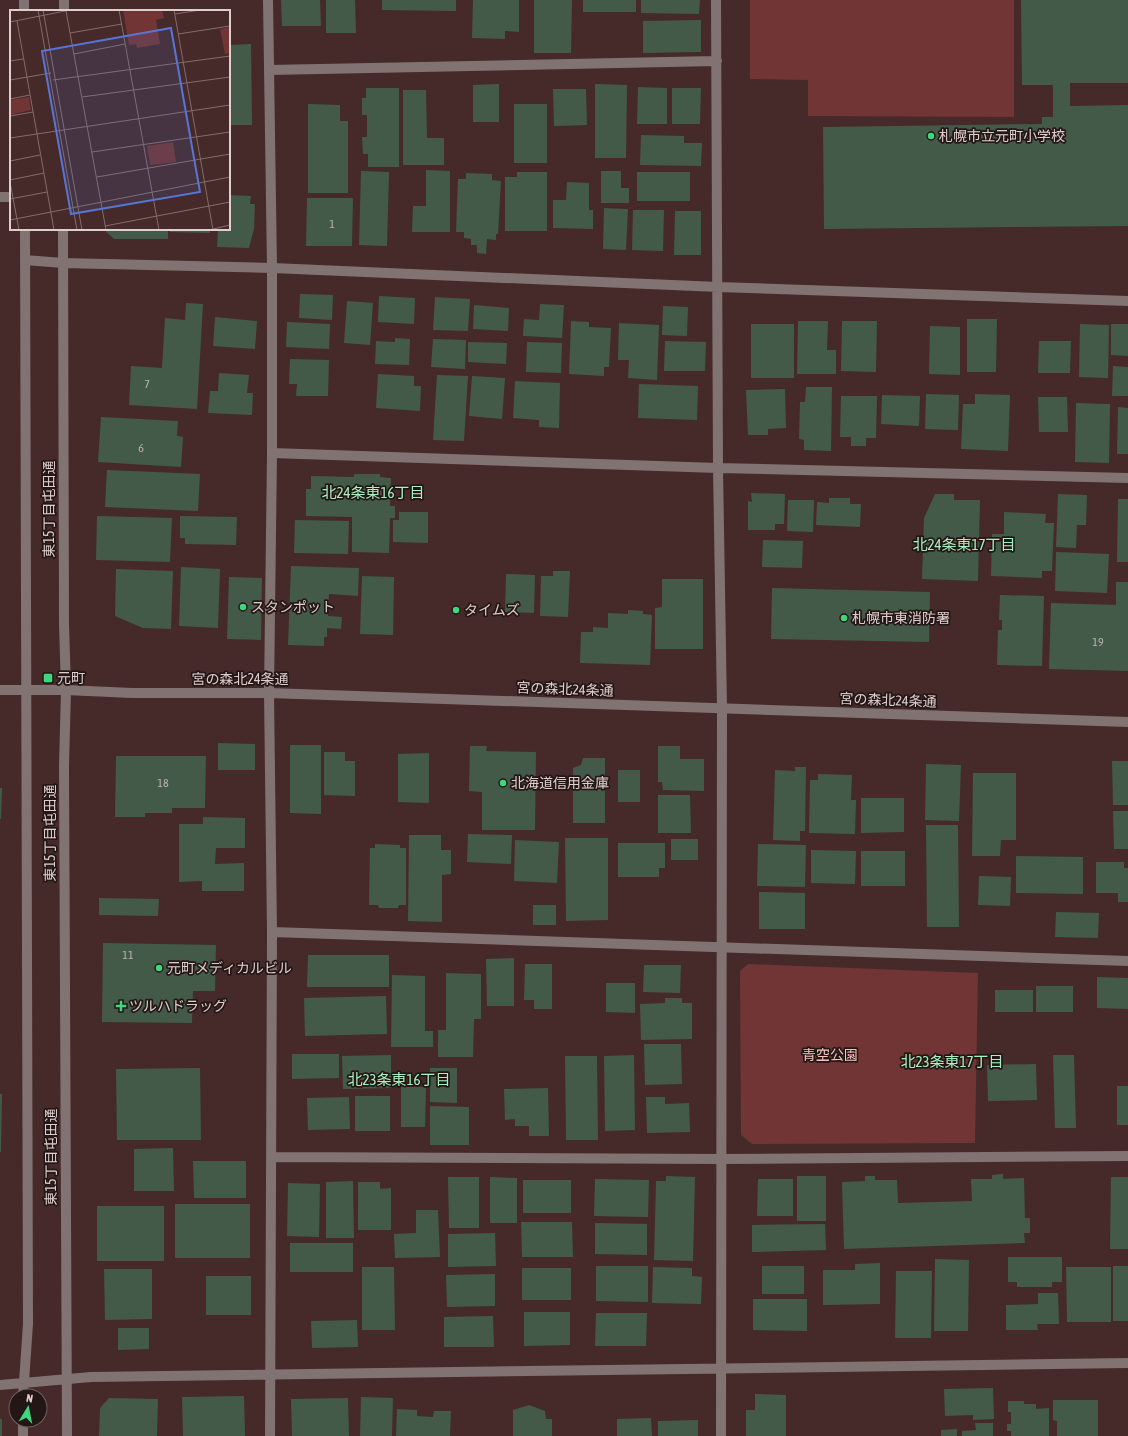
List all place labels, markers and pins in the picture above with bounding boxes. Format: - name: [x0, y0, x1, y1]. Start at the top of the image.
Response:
- place label: 札幌市立元町小学校: [939, 128, 1065, 144]
- marker: 札幌市立元町小学校: [926, 131, 936, 141]
- place label: スタンポット: [251, 599, 335, 615]
- marker: スタンポット: [238, 602, 248, 612]
- place label: タイムズ: [464, 602, 520, 618]
- marker: タイムズ: [451, 605, 461, 615]
- place label: 札幌市東消防署: [852, 610, 950, 626]
- marker: 札幌市東消防署: [839, 613, 849, 623]
- place label: 元町: [57, 670, 85, 686]
- marker: 元町: [42, 672, 54, 684]
- place label: 北海道信用金庫: [511, 775, 609, 791]
- marker: 北海道信用金庫: [498, 778, 508, 788]
- place label: 元町メディカルビル: [167, 960, 292, 976]
- marker: 元町メディカルビル: [154, 963, 164, 973]
- place label: ツルハドラッグ: [129, 998, 227, 1014]
- marker: ツルハドラッグ: [116, 1001, 126, 1011]

